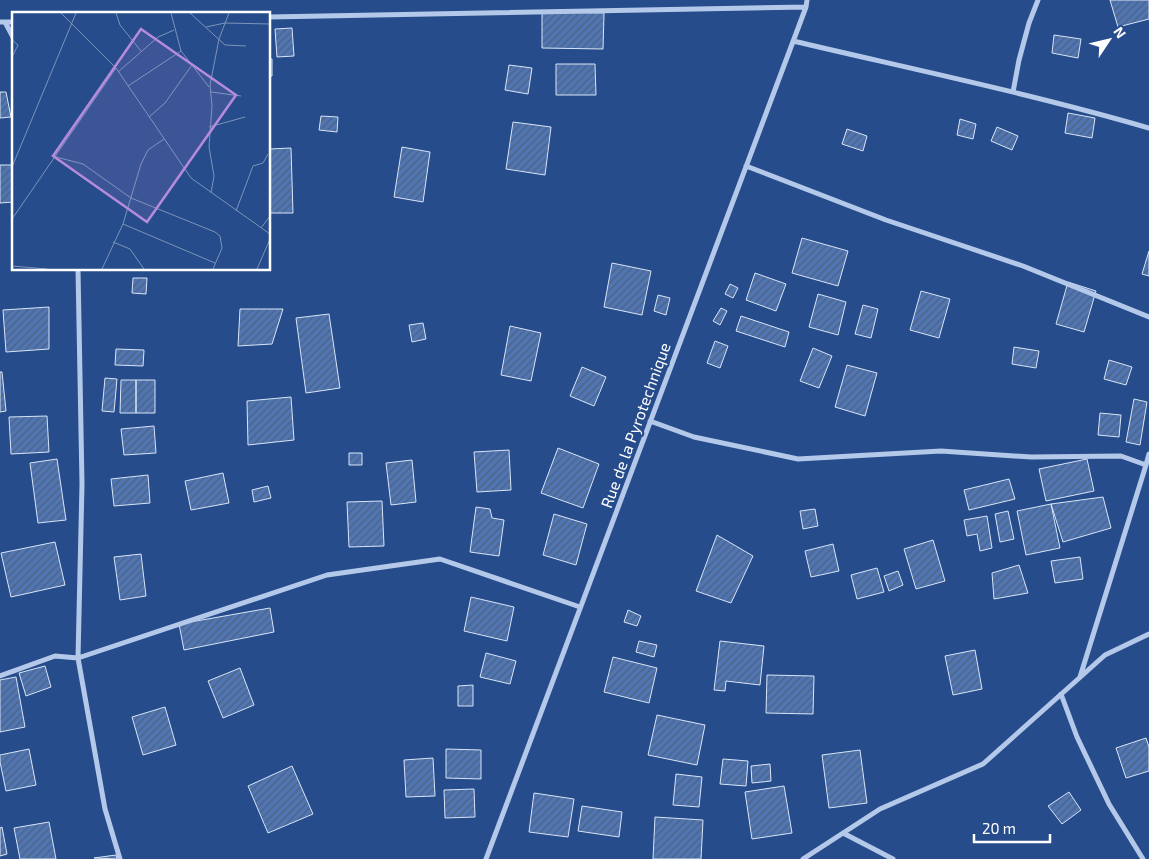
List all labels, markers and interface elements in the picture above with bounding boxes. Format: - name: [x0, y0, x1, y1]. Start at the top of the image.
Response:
- inset map: [12, 12, 270, 270]
- north arrow: [1084, 15, 1134, 65]
- text: N: [1110, 23, 1130, 41]
- street label: Rue de la Pyrotechnique: [596, 340, 674, 510]
- scale bar: [974, 812, 1050, 844]
- text: 20 m: [982, 819, 1016, 837]

